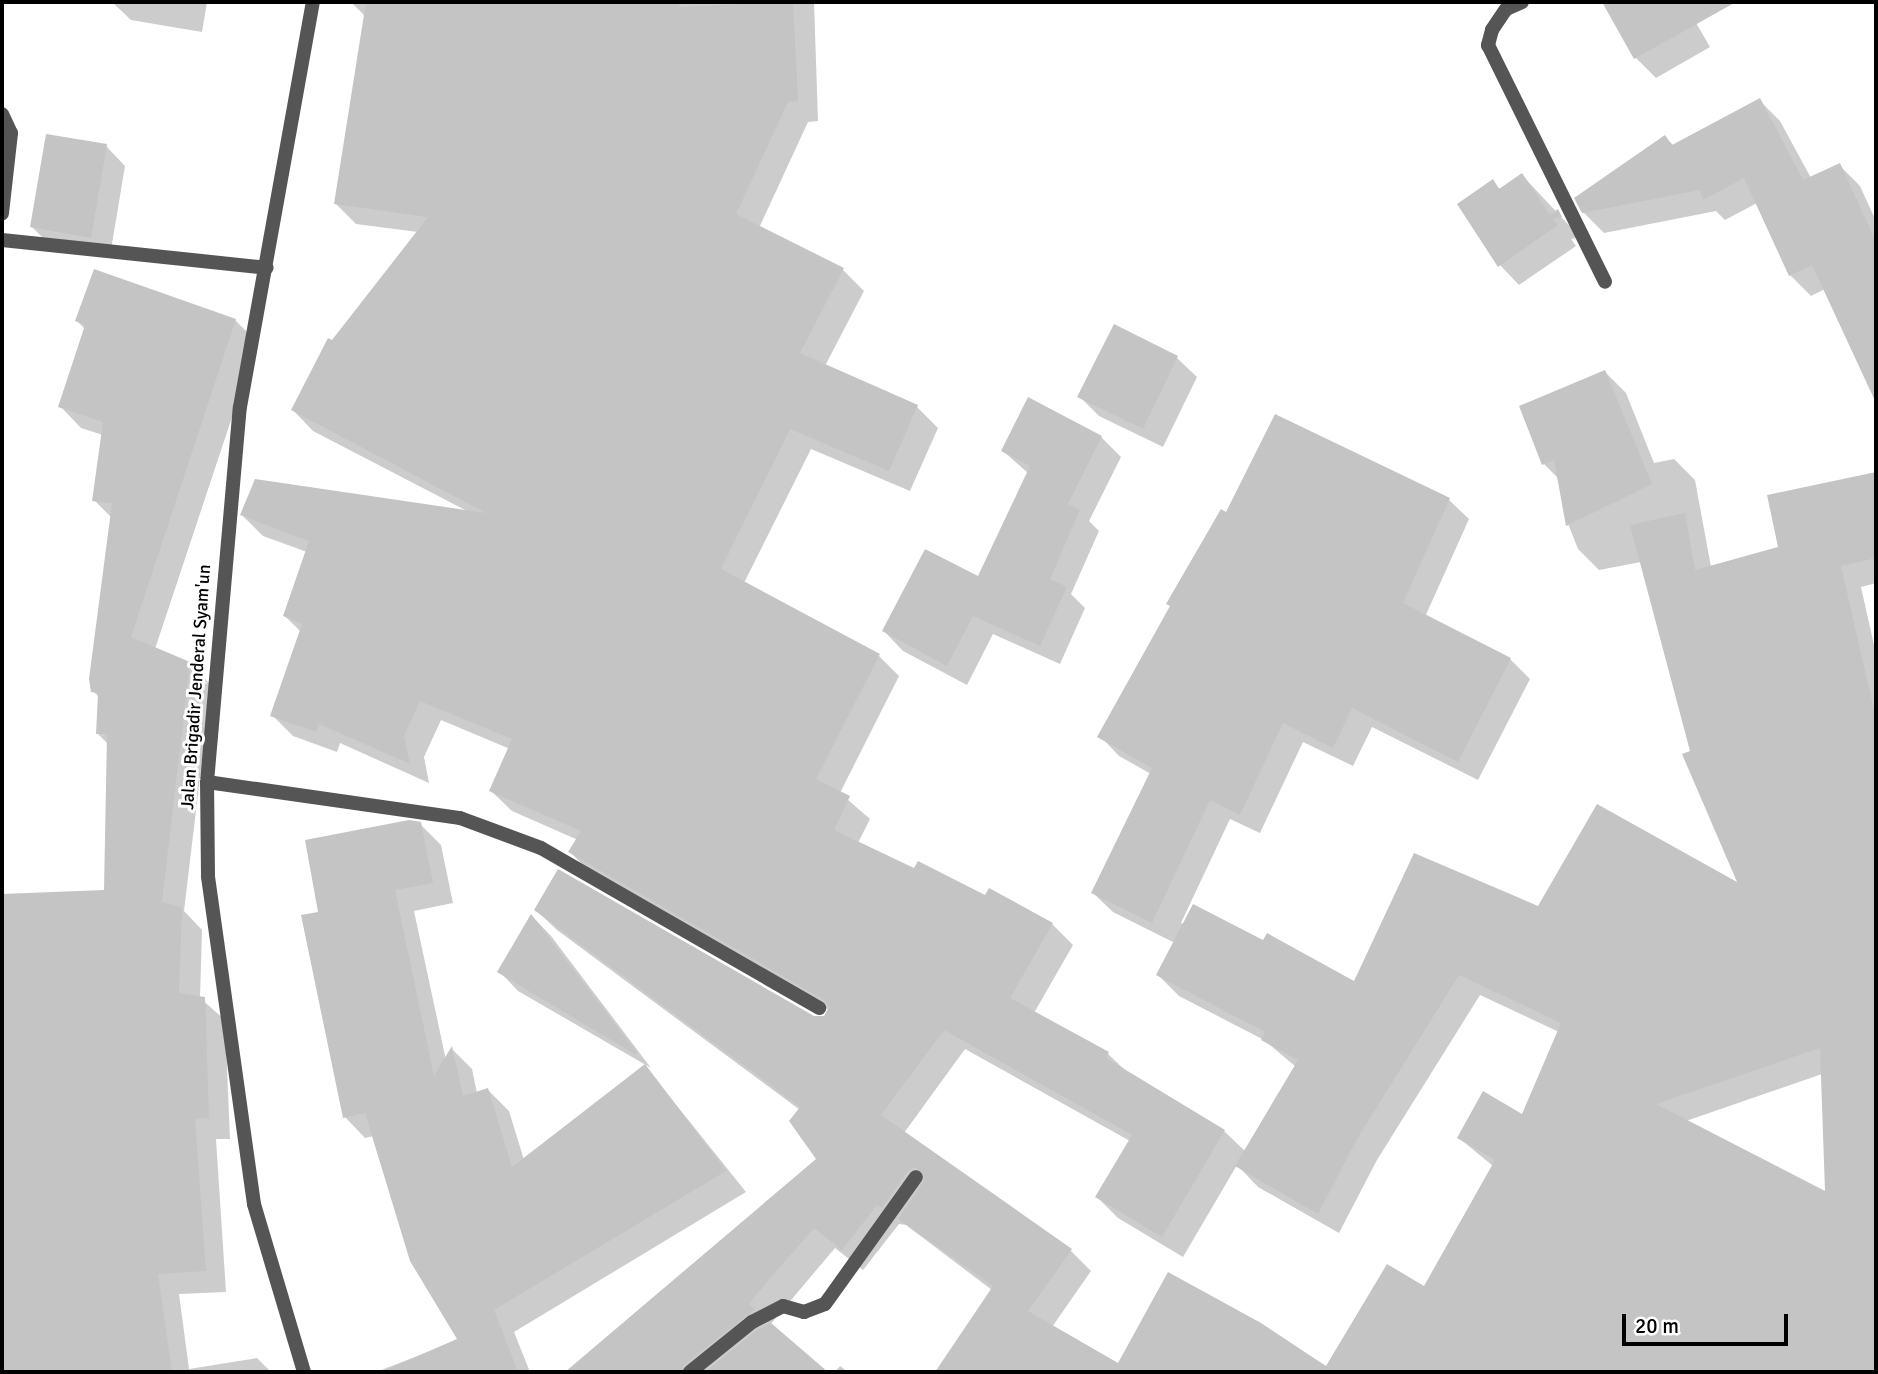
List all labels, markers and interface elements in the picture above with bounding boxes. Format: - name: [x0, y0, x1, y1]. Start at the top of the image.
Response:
- street label: Jalan Brigadir Jenderal Syam'un: [177, 564, 215, 810]
- scale bar: [1626, 1300, 1792, 1344]
- text: 20 m: [1635, 1313, 1679, 1339]

